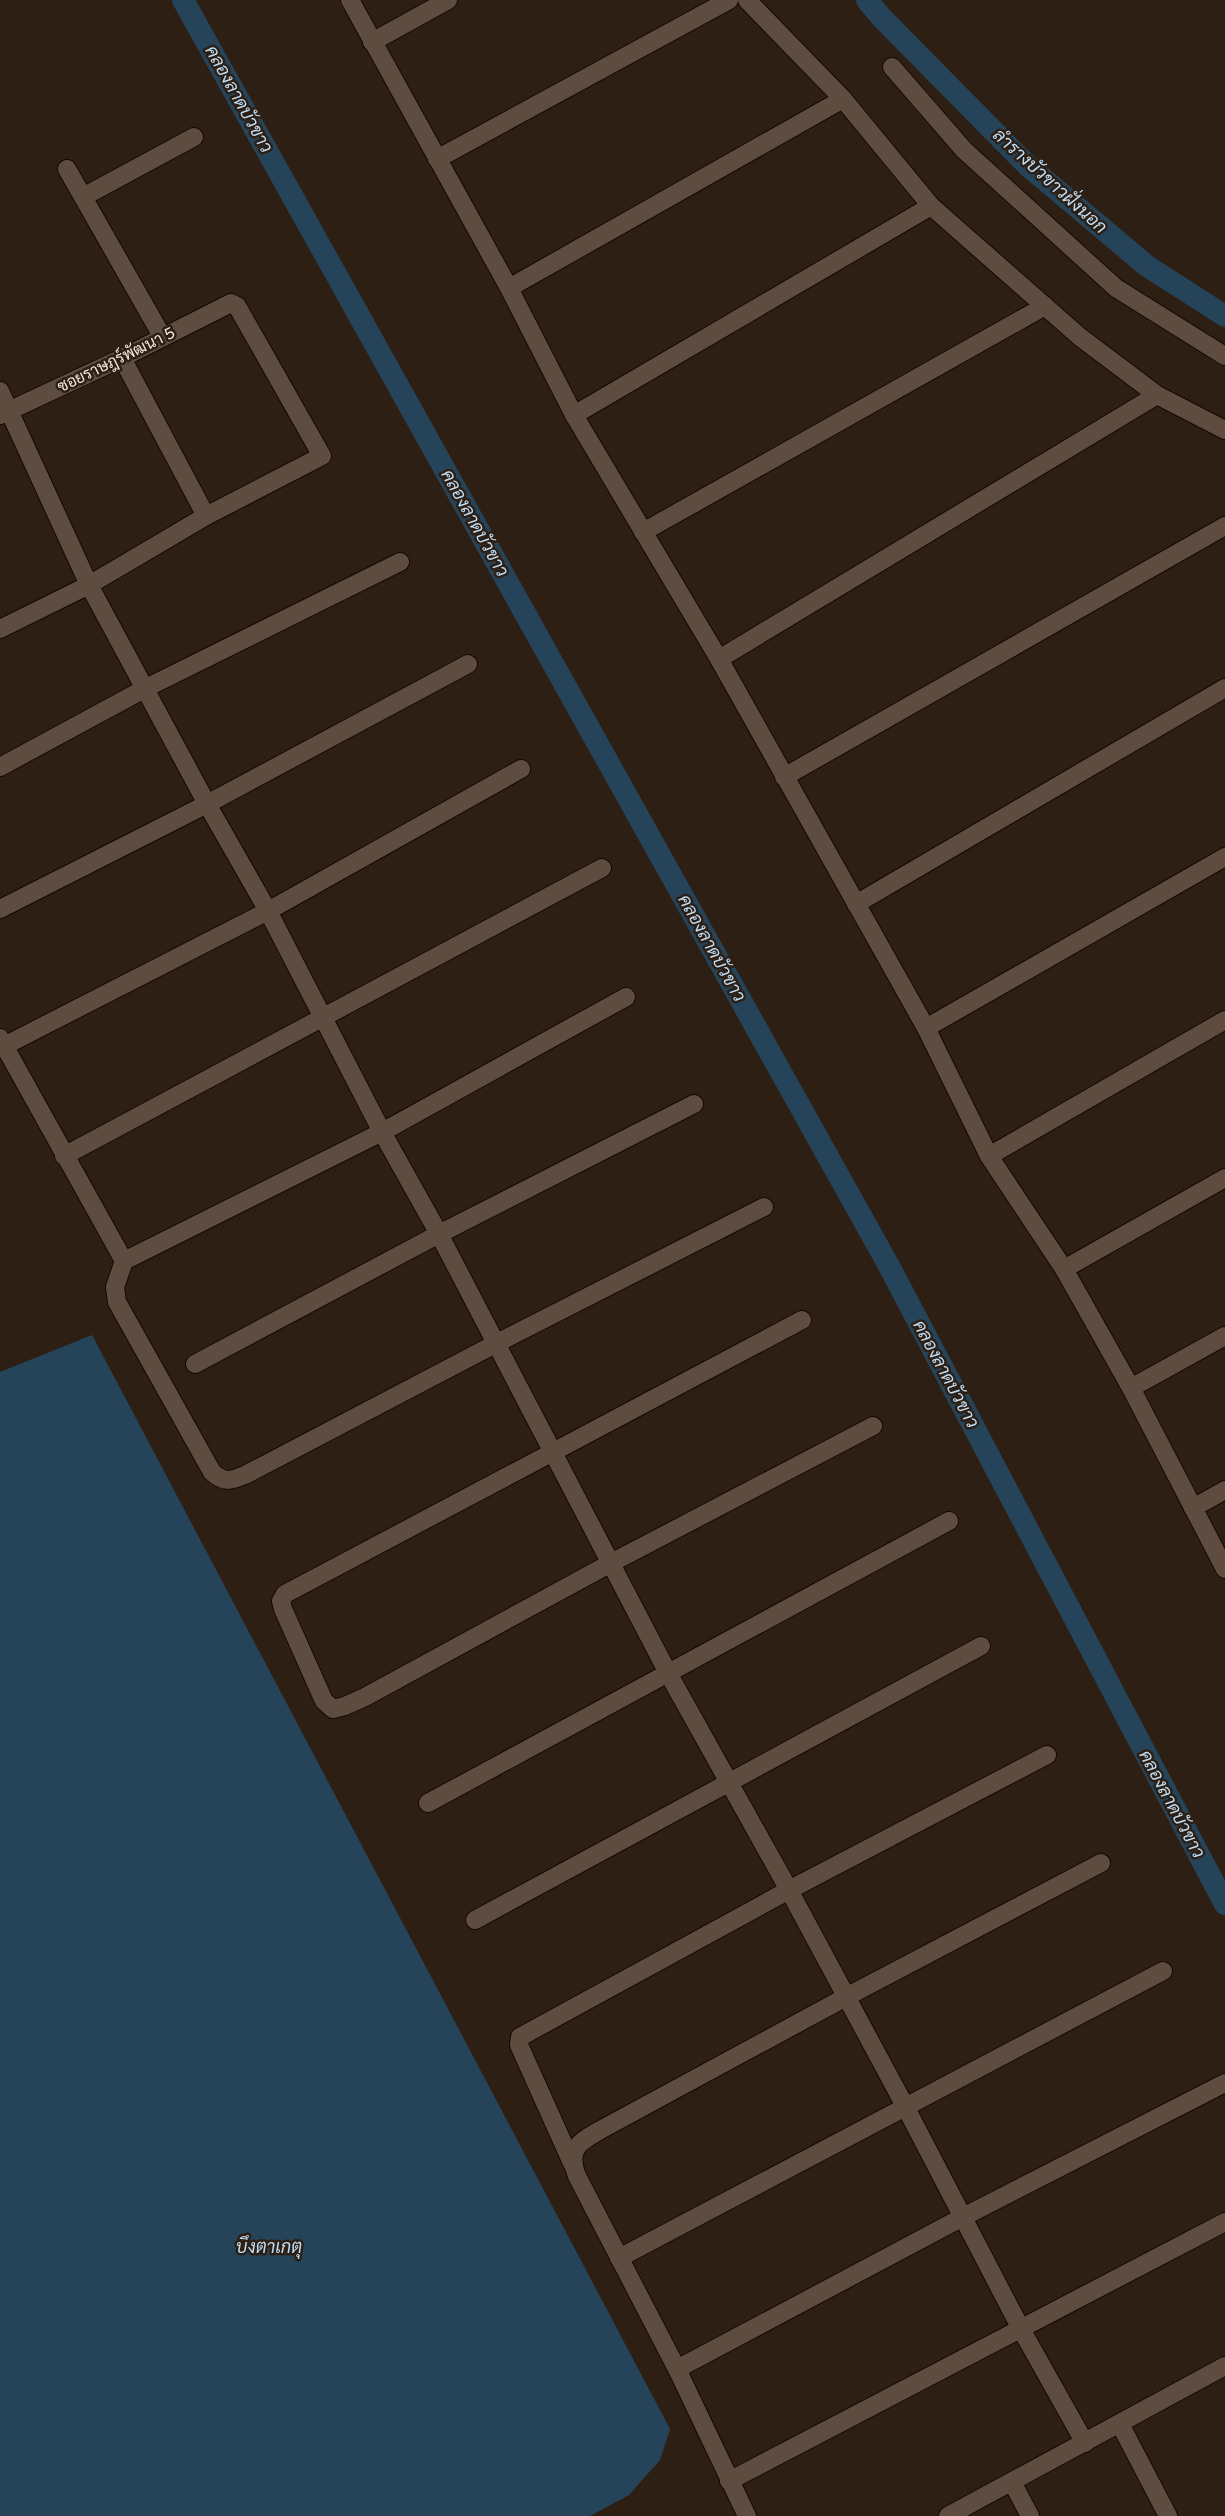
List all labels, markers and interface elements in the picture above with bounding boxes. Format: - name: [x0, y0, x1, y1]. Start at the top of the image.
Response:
- water label: คลองลาดบัวขาว: [199, 41, 278, 157]
- water label: ลำรางบัวขาวฝั่งนอก: [987, 121, 1115, 240]
- street label: ซอยราษฎร์พัฒนา 5: [53, 320, 179, 398]
- water label: คลองลาดบัวขาว: [435, 465, 514, 581]
- water label: คลองลาดบัวขาว: [672, 890, 751, 1006]
- water label: คลองลาดบัวขาว: [907, 1316, 984, 1433]
- water label: คลองลาดบัวขาว: [1133, 1746, 1210, 1863]
- water label: บึงตาเกตุ: [236, 2235, 302, 2260]

